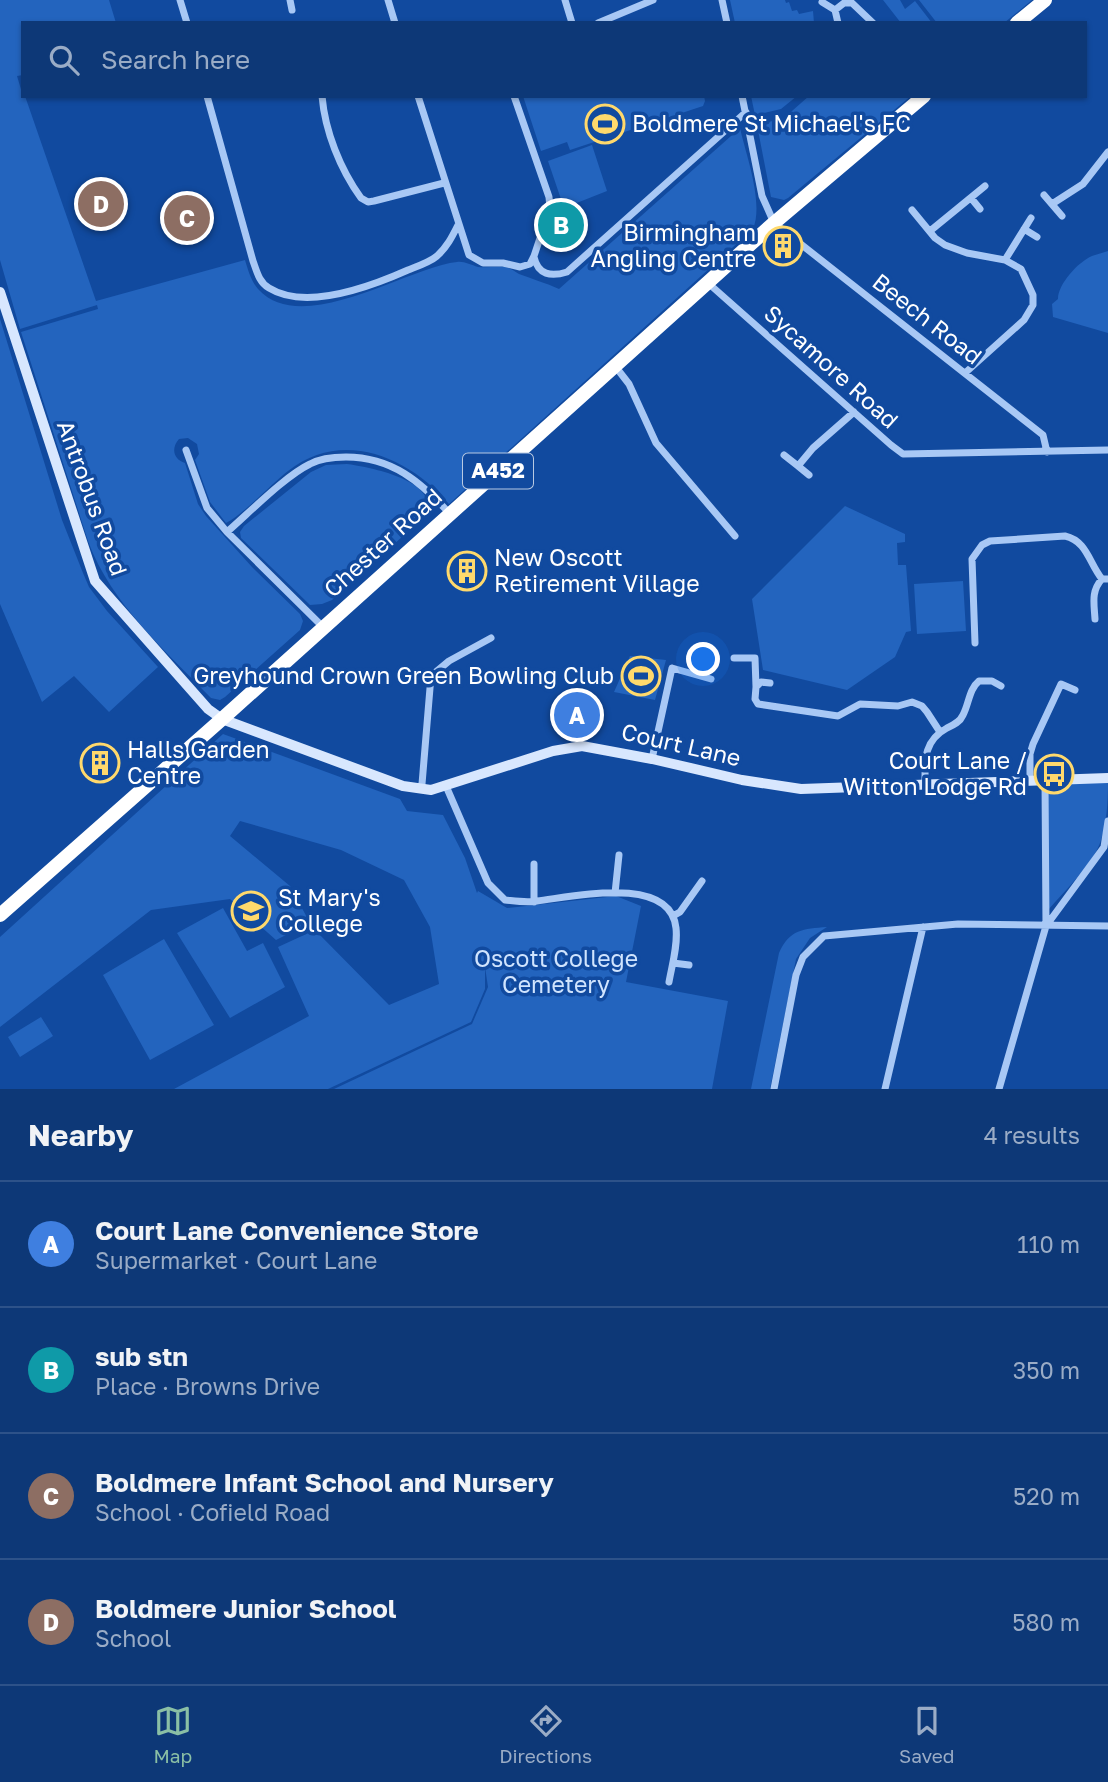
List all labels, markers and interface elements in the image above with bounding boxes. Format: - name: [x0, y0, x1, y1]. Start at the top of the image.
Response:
- search box: [21, 21, 1087, 98]
- icon: search: [45, 41, 83, 79]
- text: Search here: [101, 44, 250, 75]
- sports icon: Boldmere St Michael's FC: [584, 103, 626, 145]
- place label: Boldmere St Michael's FC: [632, 109, 911, 137]
- pin: D: [78, 178, 124, 230]
- pin: C: [164, 192, 210, 244]
- pin: B: [538, 199, 584, 251]
- place label: Birmingham Angling Centre: [591, 218, 756, 272]
- building icon: Birmingham Angling Centre: [762, 225, 804, 267]
- street label: Beech Road: [867, 267, 988, 370]
- street label: Sycamore Road: [759, 299, 904, 434]
- street label: Antrobus Road: [52, 416, 134, 579]
- road number: A452: [463, 454, 533, 489]
- street label: Chester Road: [318, 482, 447, 602]
- place label: New Oscott Retirement Village: [494, 543, 700, 597]
- building icon: New Oscott Retirement Village: [446, 550, 488, 592]
- your location: [686, 642, 720, 676]
- sports icon: Greyhound Crown Green Bowling Club: [620, 655, 662, 697]
- place label: Greyhound Crown Green Bowling Club: [193, 661, 614, 689]
- pin: A: [554, 689, 600, 741]
- street label: Court Lane: [619, 717, 744, 771]
- place label: Halls Garden Centre: [127, 735, 270, 789]
- building icon: Halls Garden Centre: [79, 742, 121, 784]
- place label: Court Lane / Witton Lodge Rd: [843, 746, 1027, 800]
- bus stop icon: Court Lane / Witton Lodge Rd: [1033, 753, 1075, 795]
- place label: St Mary's College: [278, 883, 381, 937]
- school or university icon: St Mary's College: [230, 890, 272, 932]
- park label: Oscott College Cemetery: [474, 944, 638, 998]
- text: Nearby: [28, 1117, 133, 1153]
- text: 4 results: [984, 1121, 1080, 1149]
- text: Court Lane Convenience Store: [95, 1215, 479, 1246]
- text: A: [43, 1230, 59, 1258]
- text: 110 m: [1017, 1230, 1080, 1258]
- text: Supermarket · Court Lane: [95, 1246, 377, 1274]
- text: sub stn: [95, 1341, 188, 1372]
- text: B: [43, 1356, 59, 1384]
- text: 350 m: [1013, 1356, 1080, 1384]
- text: Place · Browns Drive: [95, 1372, 320, 1400]
- text: Boldmere Infant School and Nursery: [95, 1467, 554, 1498]
- text: C: [43, 1482, 59, 1510]
- text: 520 m: [1013, 1482, 1080, 1510]
- text: School · Cofield Road: [95, 1498, 330, 1526]
- text: Boldmere Junior School: [95, 1593, 397, 1624]
- text: D: [43, 1608, 59, 1636]
- text: 580 m: [1012, 1608, 1080, 1636]
- text: School: [95, 1624, 171, 1652]
- tab: Map: [153, 1702, 192, 1767]
- tab: Directions: [499, 1702, 592, 1767]
- tab: Saved: [899, 1702, 955, 1767]

